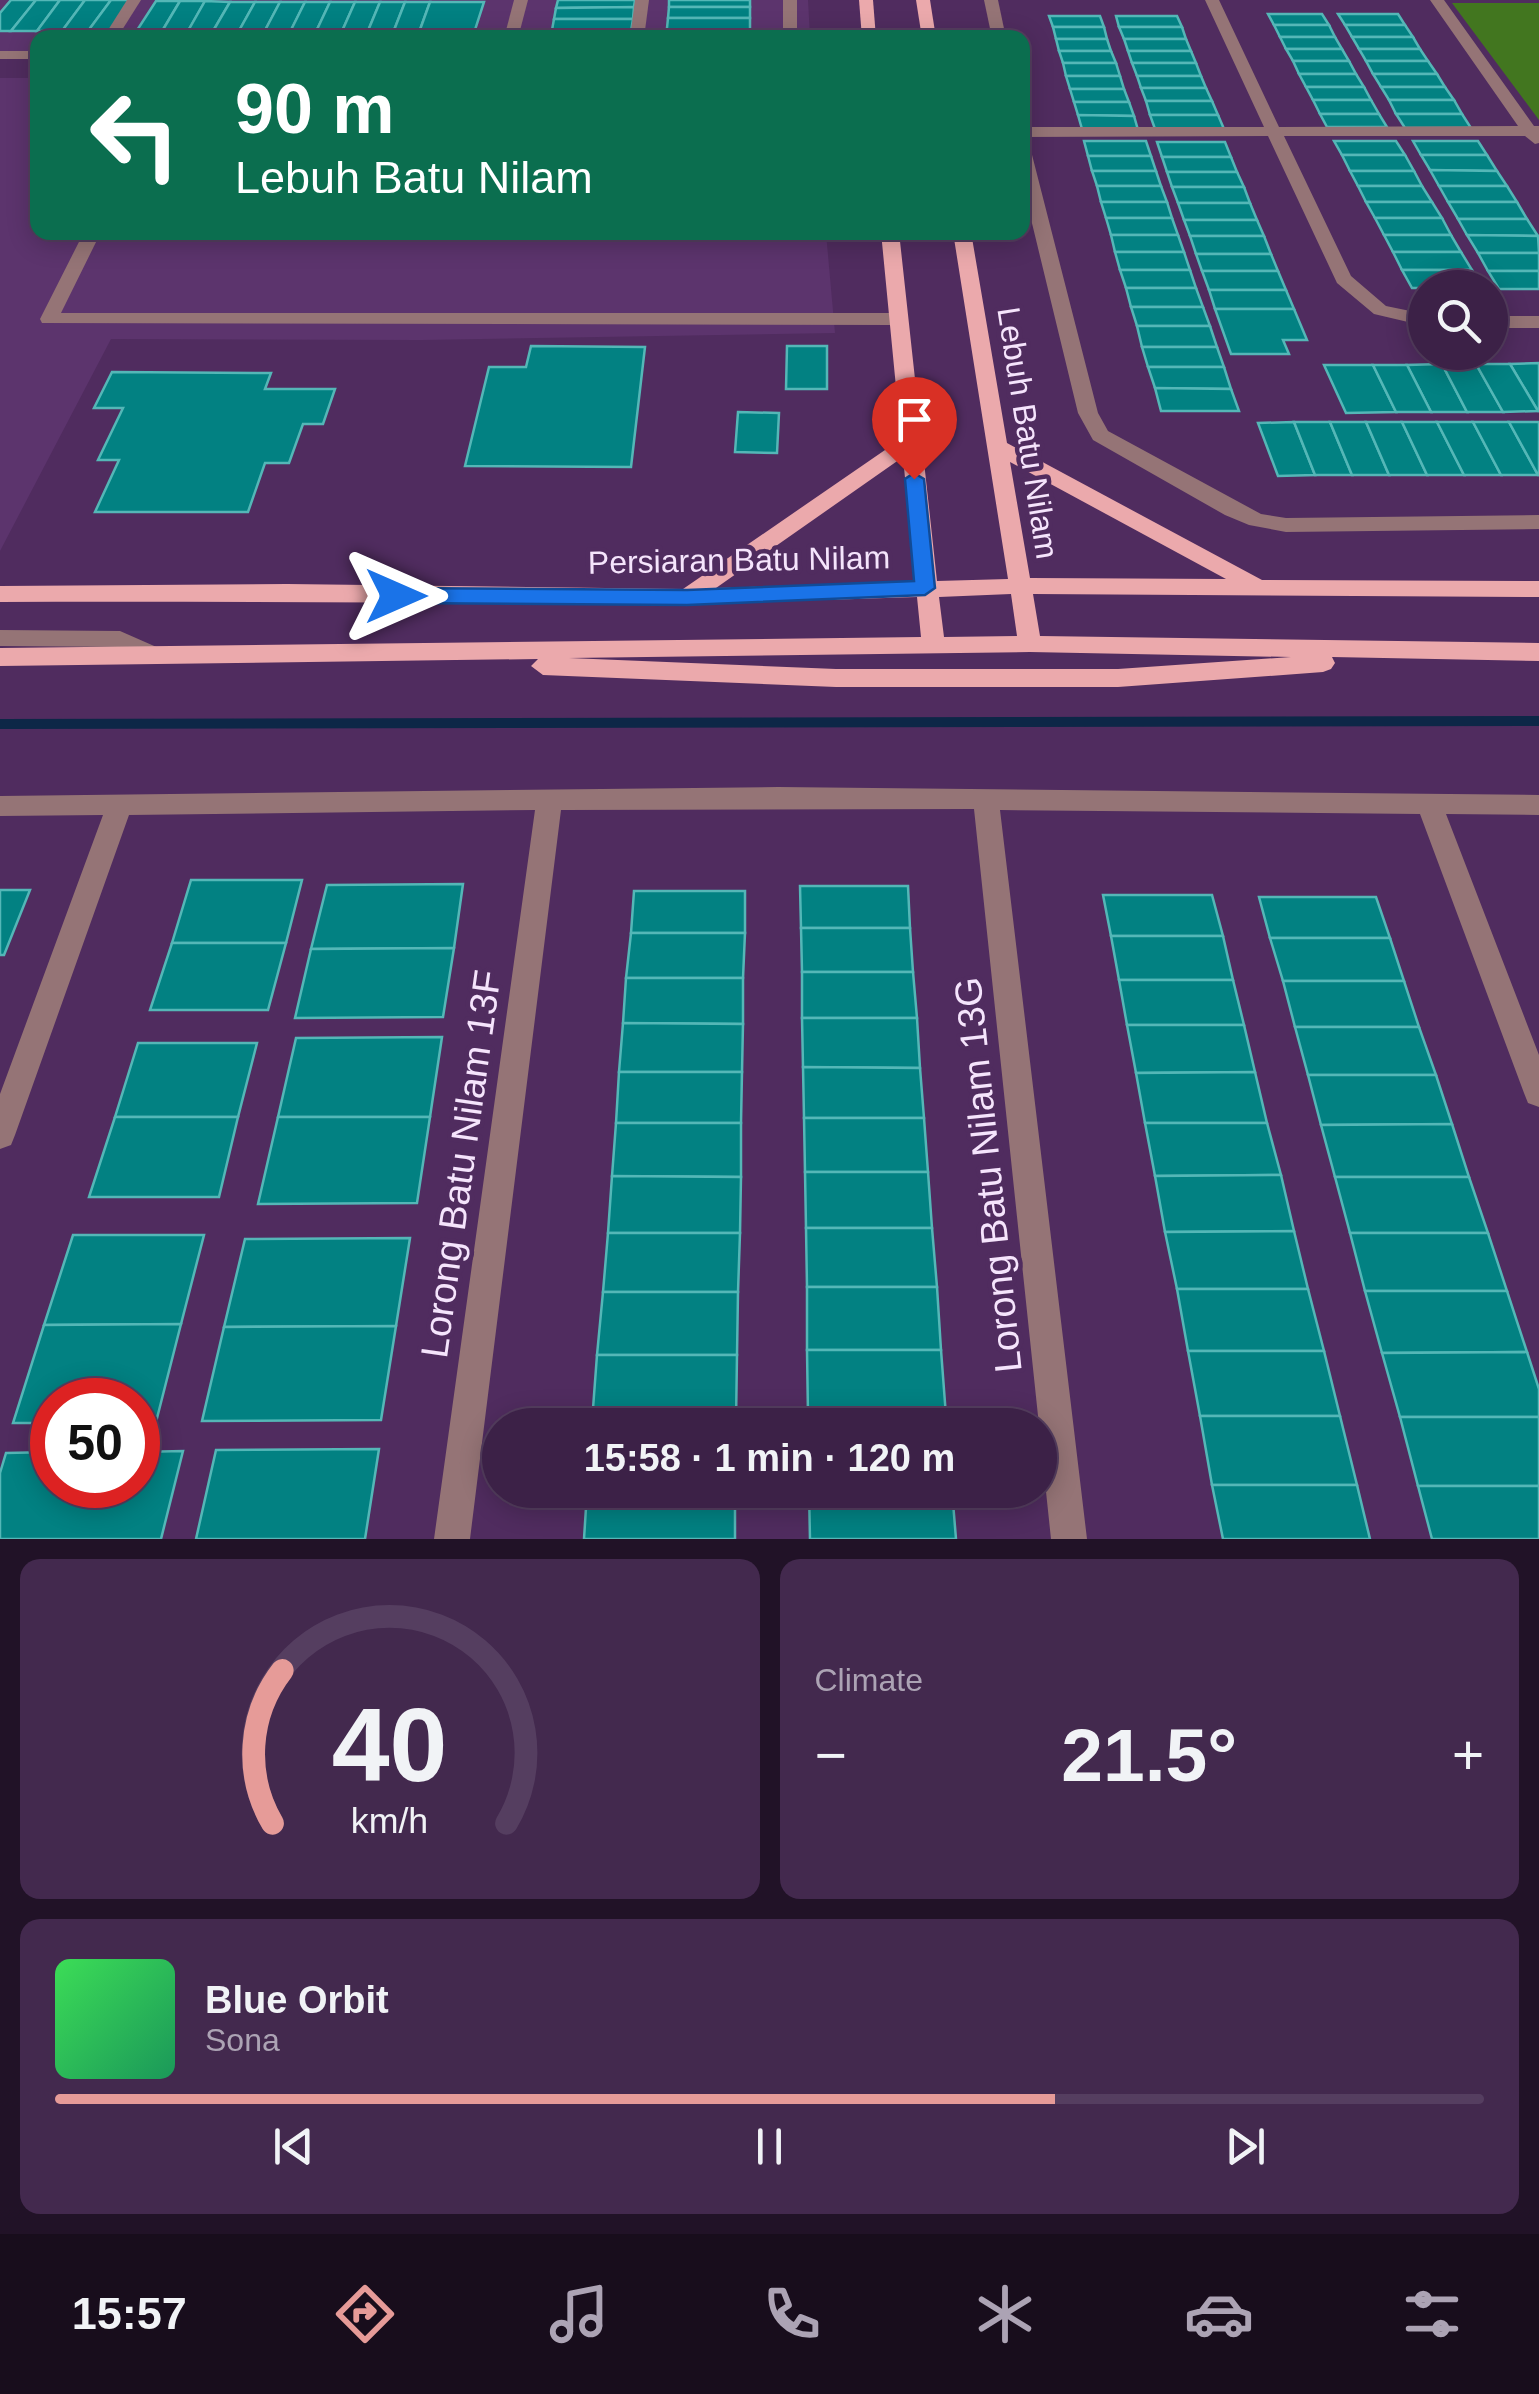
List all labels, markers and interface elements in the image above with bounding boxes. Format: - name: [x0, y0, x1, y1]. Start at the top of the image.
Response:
- icon: left: [70, 70, 200, 200]
- text: 90 m: [235, 70, 395, 148]
- text: Lebuh Batu Nilam: [235, 152, 593, 203]
- map controls: [1408, 270, 1508, 370]
- button: search: [1408, 270, 1508, 370]
- street label: Lebuh Batu Nilam: [990, 305, 1066, 561]
- pin: [872, 377, 957, 480]
- icon: arrive: [887, 392, 942, 447]
- street label: Persiaran Batu Nilam: [588, 539, 890, 581]
- position arrow: [344, 544, 448, 648]
- street label: Lorong Batu Nilam 13F: [413, 968, 509, 1360]
- street label: Lorong Batu Nilam 13G: [946, 975, 1030, 1375]
- speed limit sign: 50: [30, 1378, 160, 1508]
- text: 15:58 · 1 min · 120 m: [584, 1437, 955, 1479]
- text: Climate: [815, 1662, 923, 1698]
- text: 40: [332, 1687, 448, 1803]
- text: 21.5°: [1061, 1713, 1237, 1797]
- text: −: [815, 1724, 847, 1786]
- text: +: [1452, 1724, 1484, 1786]
- text: km/h: [351, 1801, 428, 1841]
- text: Blue Orbit: [205, 1979, 389, 2021]
- text: Sona: [205, 2022, 280, 2058]
- icon: previous: [266, 2119, 321, 2174]
- icon: pause: [742, 2119, 797, 2174]
- icon: next: [1218, 2119, 1273, 2174]
- icon: directions: [330, 2279, 400, 2349]
- icon: music: [544, 2279, 614, 2349]
- icon: phone: [757, 2279, 827, 2349]
- icon: climate: [970, 2279, 1040, 2349]
- icon: car: [1184, 2279, 1254, 2349]
- icon: filters: [1397, 2279, 1467, 2349]
- text: 15:57: [72, 2288, 187, 2339]

